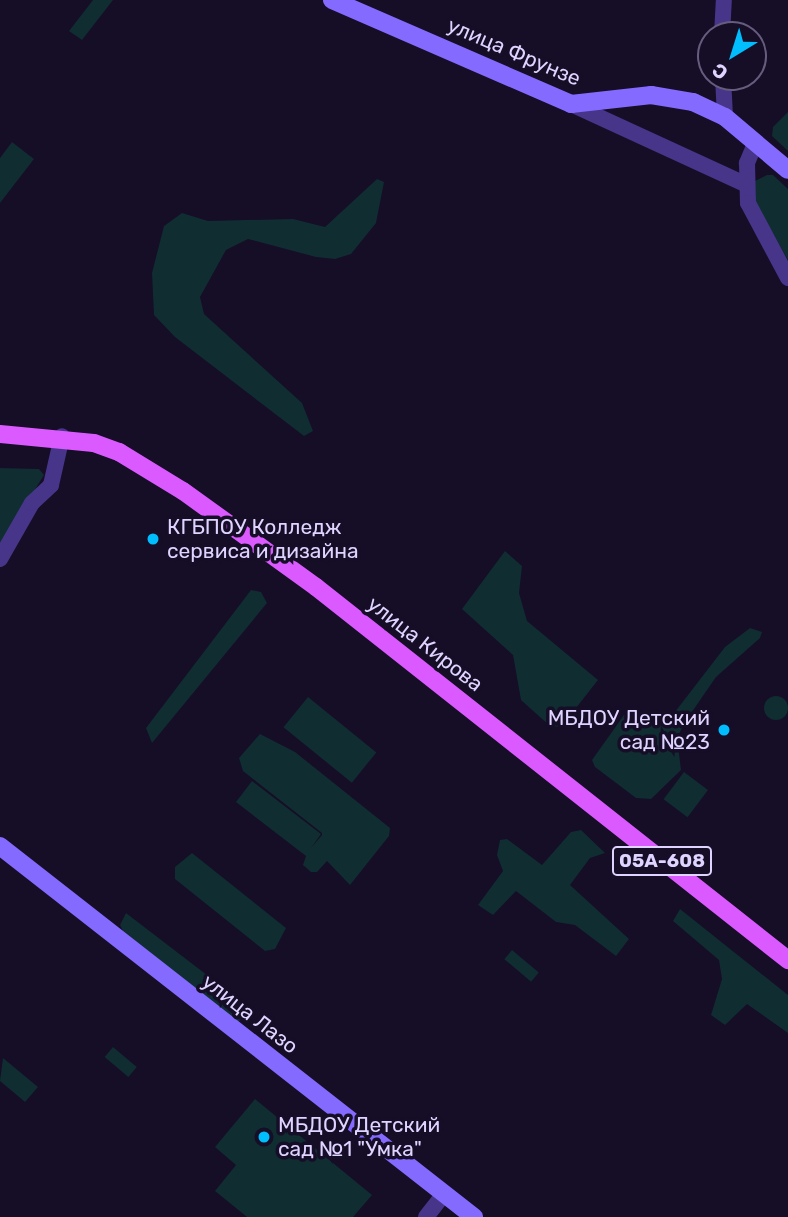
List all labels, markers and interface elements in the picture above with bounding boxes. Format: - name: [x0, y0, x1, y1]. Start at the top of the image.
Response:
- street label: улица Фрунзе: [444, 13, 584, 91]
- north arrow: [697, 21, 767, 91]
- text: С: [708, 58, 732, 85]
- place label: КГБПОУ Колледж сервиса и дизайна: [167, 514, 359, 564]
- marker: КГБПОУ Колледж сервиса и дизайна: [145, 531, 161, 547]
- street label: улица Кирова: [362, 591, 488, 697]
- place label: МБДОУ Детский сад №23: [548, 705, 710, 755]
- marker: МБДОУ Детский сад №23: [716, 722, 732, 738]
- road number: 05А-608: [611, 846, 713, 876]
- street label: улица Лазо: [197, 969, 303, 1059]
- place label: МБДОУ Детский сад №1 "Умка": [278, 1112, 440, 1162]
- marker: МБДОУ Детский сад №1 "Умка": [256, 1129, 272, 1145]

